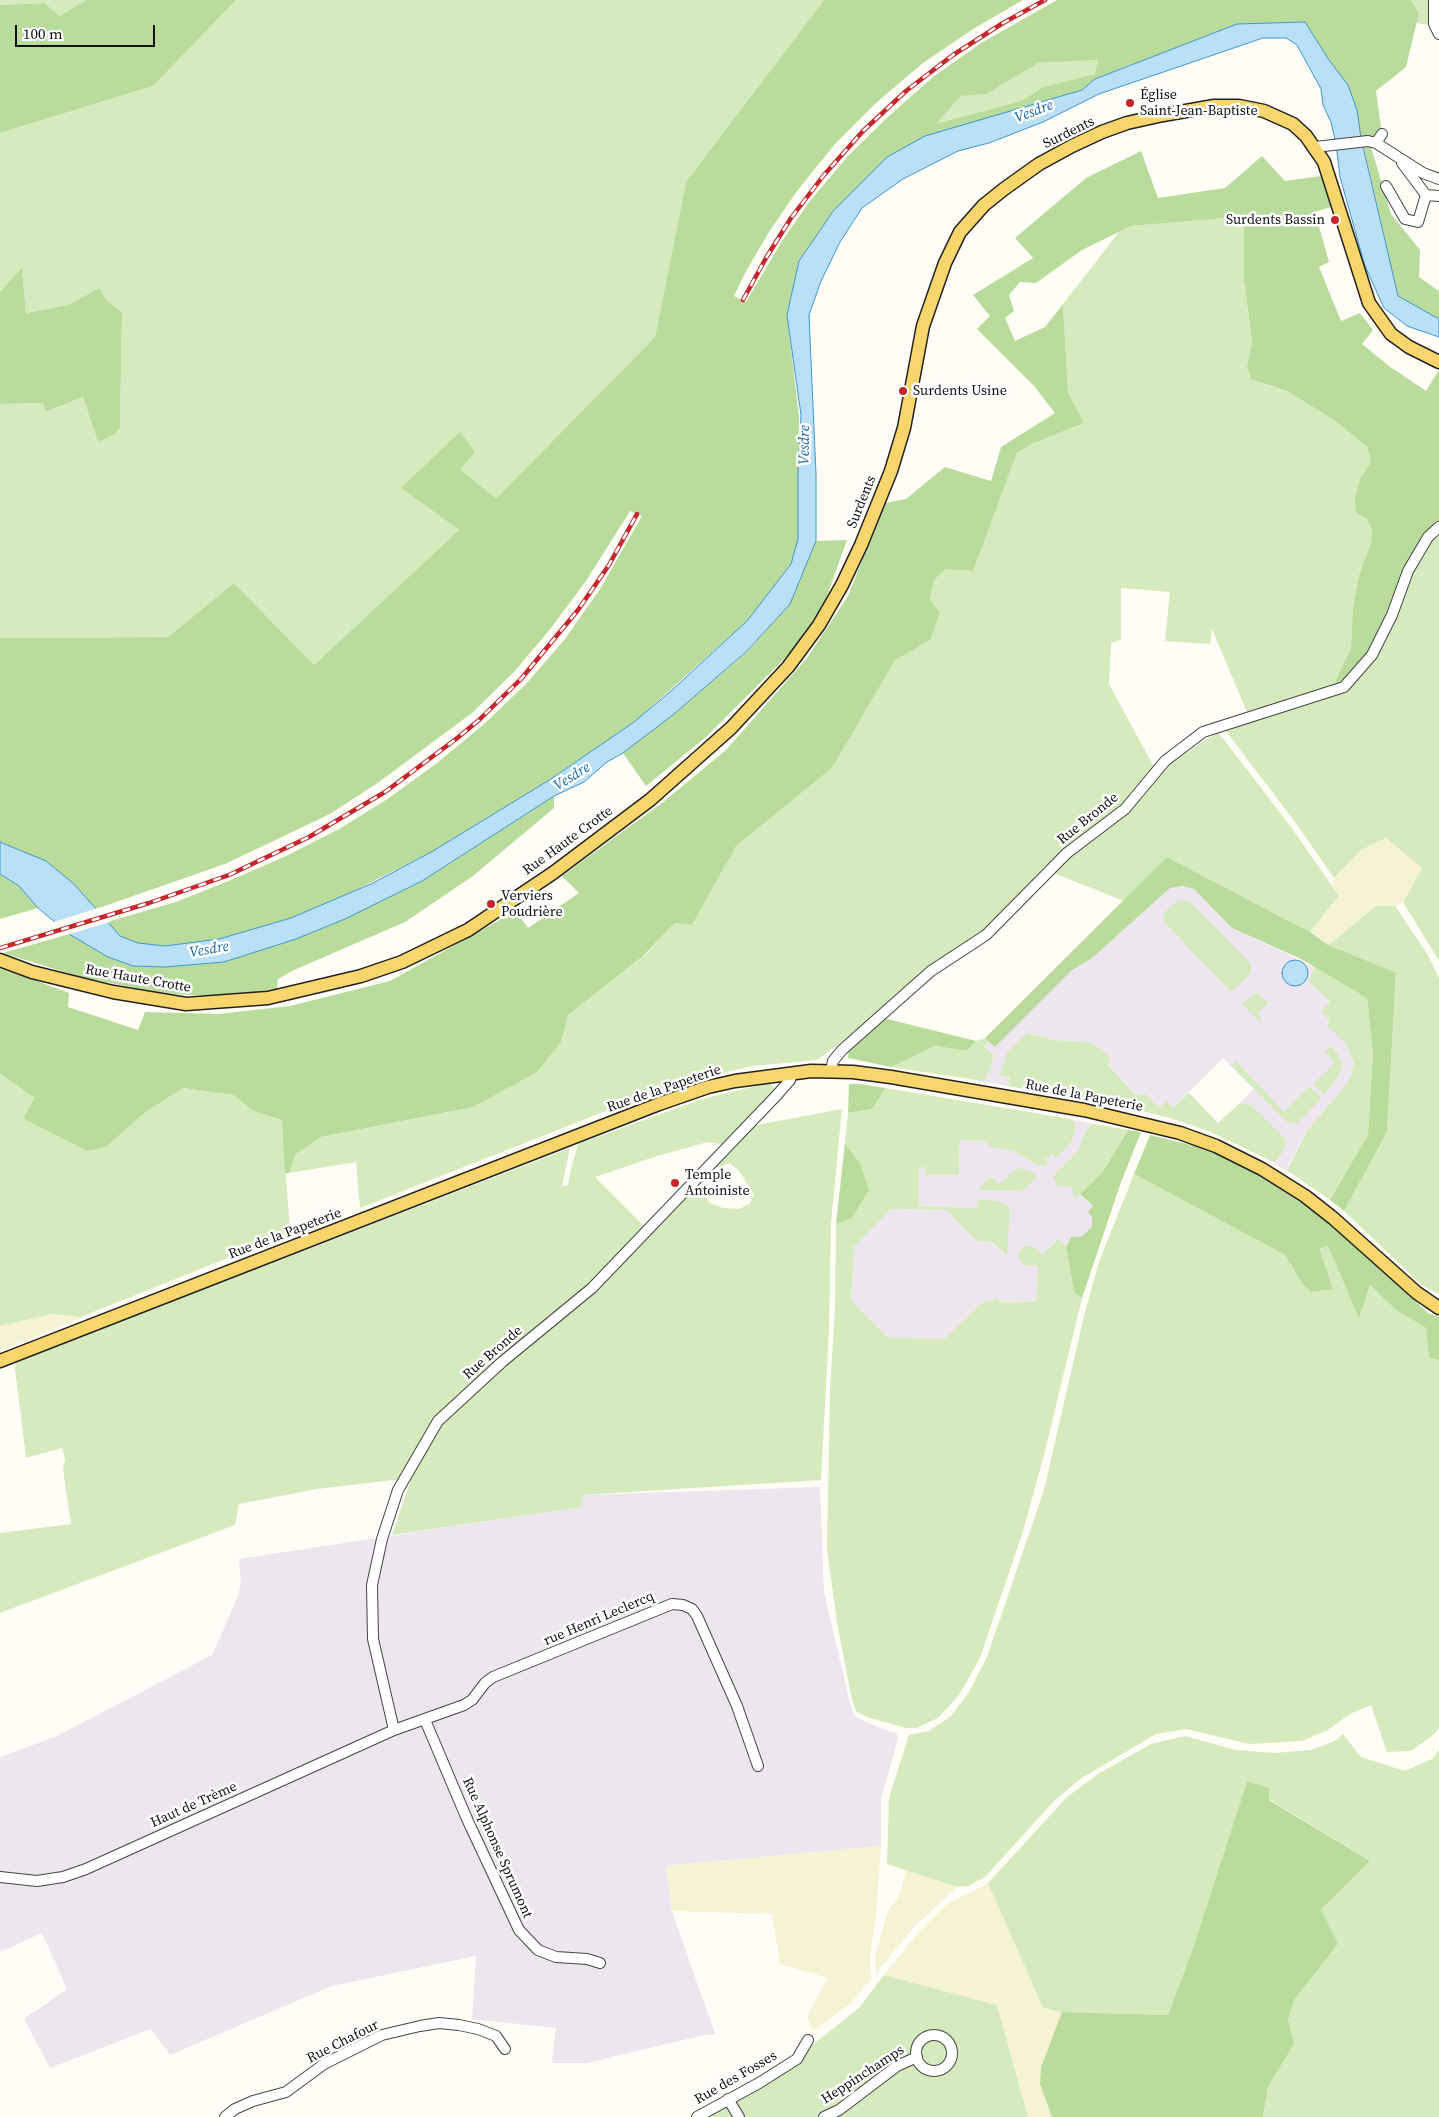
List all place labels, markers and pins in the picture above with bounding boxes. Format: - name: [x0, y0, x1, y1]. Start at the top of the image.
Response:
- place label: Église Saint-Jean-Baptiste: [1140, 87, 1258, 120]
- marker: Église Saint-Jean-Baptiste: [1124, 97, 1136, 109]
- place label: Surdents Bassin: [1226, 212, 1325, 228]
- marker: Surdents Bassin: [1329, 214, 1341, 226]
- place label: Surdents Usine: [913, 383, 1007, 399]
- marker: Surdents Usine: [897, 385, 909, 397]
- place label: Verviers Poudrière: [501, 888, 563, 920]
- marker: Verviers Poudrière: [485, 898, 497, 910]
- place label: Temple Antoiniste: [685, 1167, 750, 1200]
- marker: Temple Antoiniste: [669, 1177, 681, 1189]

